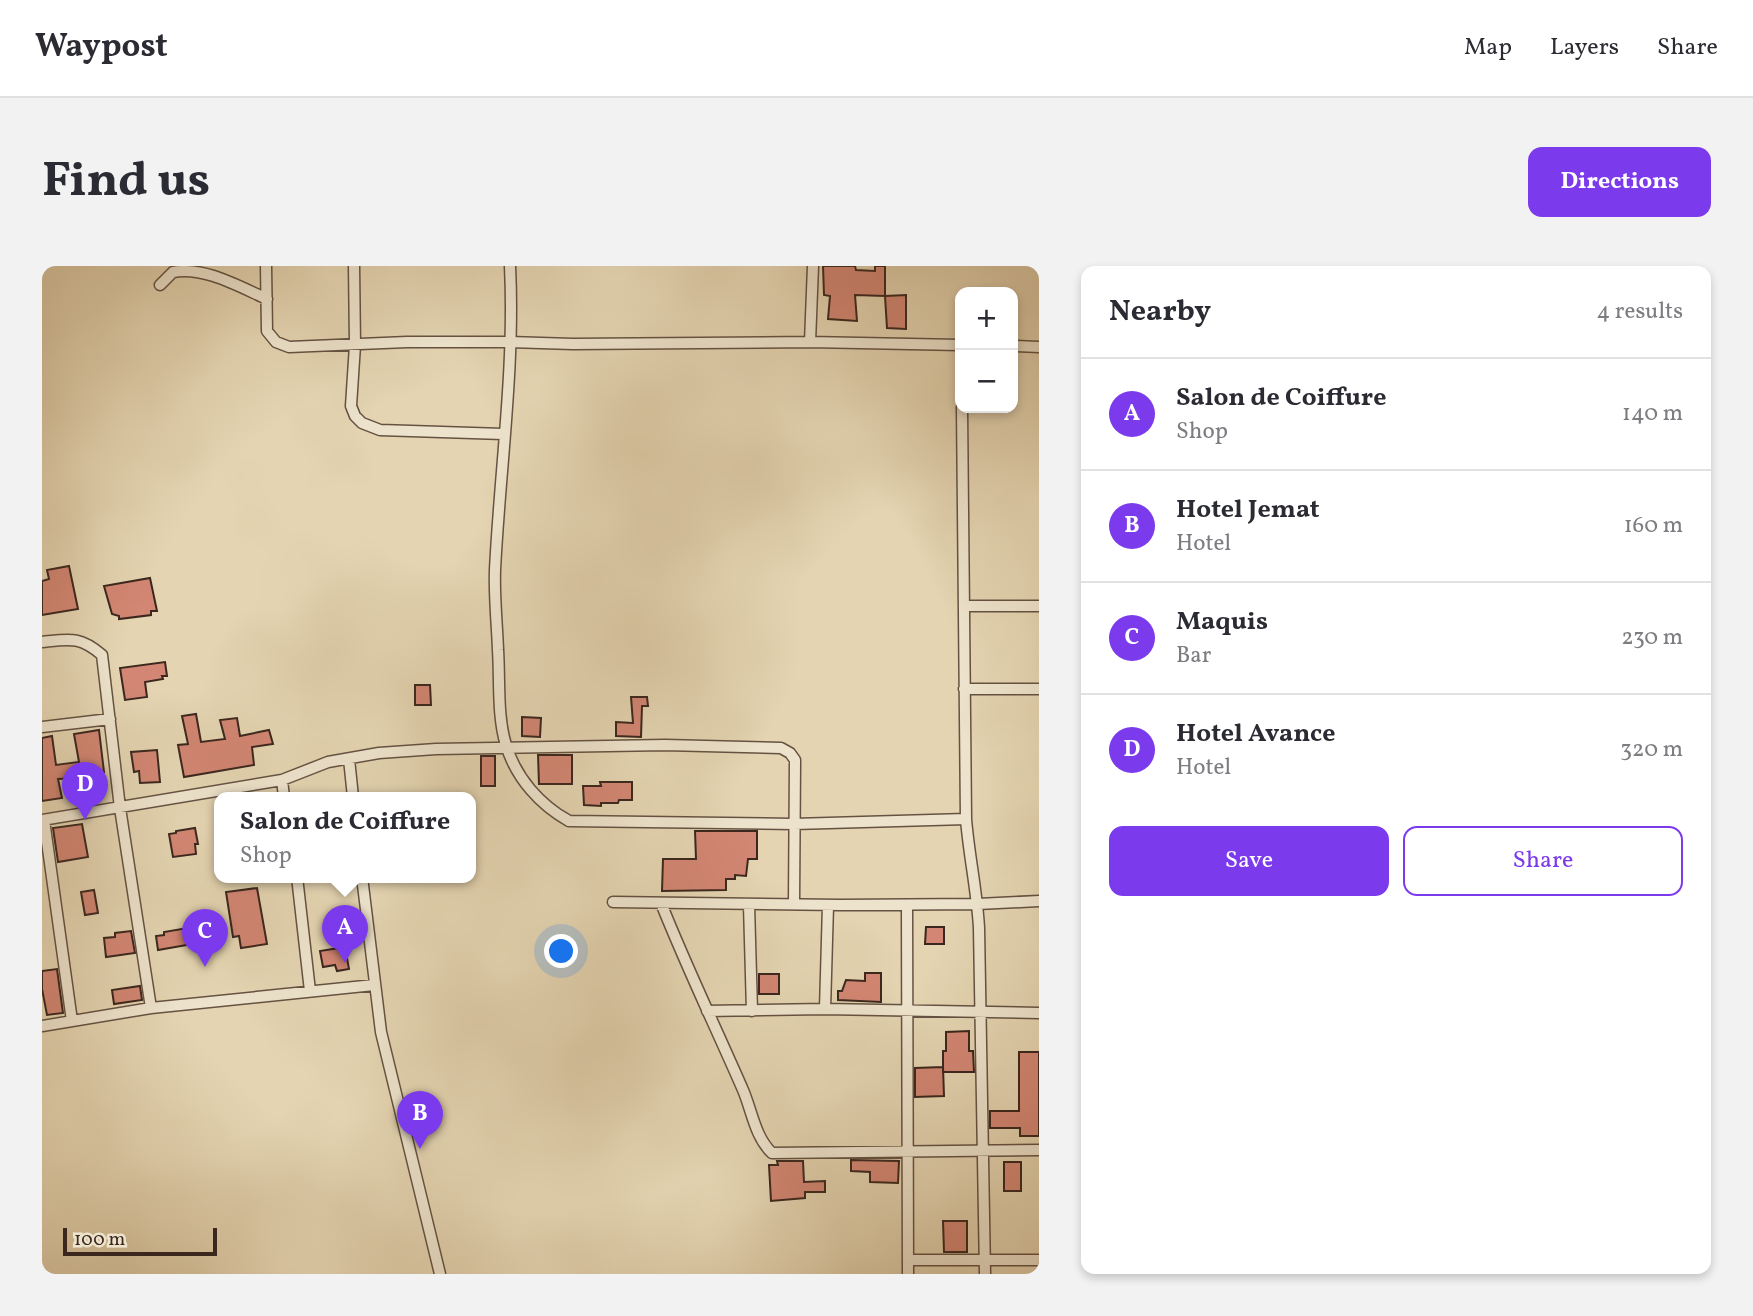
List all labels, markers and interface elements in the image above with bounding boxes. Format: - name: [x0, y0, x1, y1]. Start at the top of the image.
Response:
- text: Waypost: [35, 25, 168, 71]
- text: Map: [1464, 31, 1512, 65]
- text: Layers: [1550, 31, 1619, 65]
- text: Share: [1657, 31, 1718, 65]
- button: Directions: [1528, 147, 1711, 217]
- text: Find us: [42, 148, 210, 217]
- map controls: [955, 287, 1018, 413]
- button: +: [955, 287, 1018, 350]
- text: Nearby: [1109, 291, 1211, 333]
- text: 4 results: [1597, 296, 1683, 328]
- button: −: [955, 350, 1018, 413]
- text: Salon de Coiffure: [1176, 380, 1386, 416]
- text: A: [1124, 398, 1140, 430]
- text: 140 m: [1622, 398, 1683, 430]
- text: Shop: [1176, 416, 1228, 448]
- text: Hotel Jemat: [1176, 492, 1320, 528]
- text: B: [1124, 510, 1140, 542]
- text: 160 m: [1624, 510, 1683, 542]
- text: Hotel: [1176, 528, 1231, 560]
- text: Maquis: [1176, 604, 1268, 640]
- text: C: [1125, 622, 1139, 654]
- text: 230 m: [1621, 622, 1683, 654]
- text: Bar: [1176, 640, 1211, 672]
- text: Hotel Avance: [1176, 716, 1335, 752]
- text: D: [1124, 734, 1140, 766]
- text: 320 m: [1620, 734, 1683, 766]
- text: Hotel: [1176, 752, 1231, 784]
- pin: D: [62, 762, 108, 820]
- popup: [214, 792, 476, 883]
- text: Salon de Coiffure: [240, 804, 450, 840]
- button: Save: [1109, 826, 1389, 896]
- button: Share: [1403, 826, 1683, 896]
- text: Shop: [240, 840, 292, 872]
- pin: A: [322, 905, 368, 963]
- pin: C: [182, 909, 228, 967]
- your location: [544, 934, 578, 968]
- pin: B: [397, 1091, 443, 1149]
- scale bar: [63, 1225, 217, 1257]
- text: 100 m: [74, 1227, 125, 1253]

